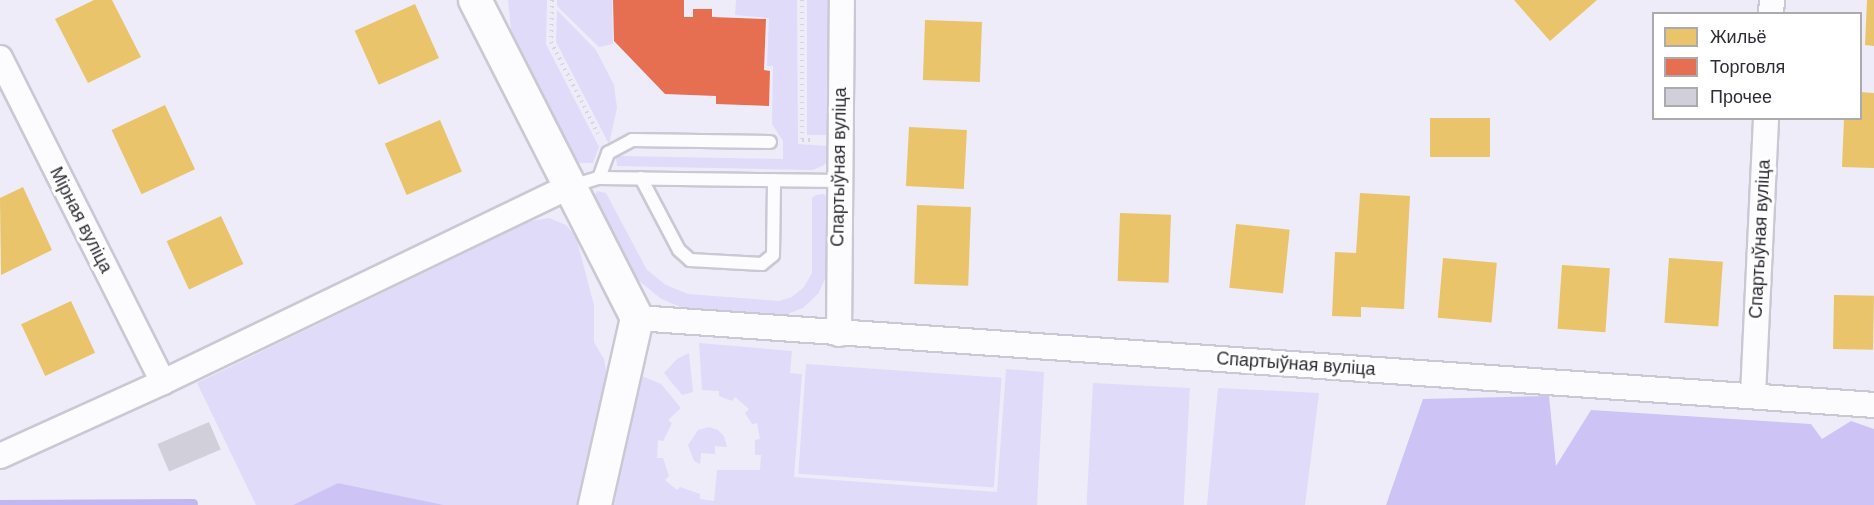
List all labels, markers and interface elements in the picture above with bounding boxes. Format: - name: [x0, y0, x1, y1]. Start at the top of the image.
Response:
- legend: [1652, 12, 1862, 120]
- text: Жильё: [1710, 25, 1767, 49]
- text: Торговля: [1710, 55, 1785, 79]
- text: Прочее: [1710, 85, 1772, 109]
- street label: Спартыўная вуліца: [827, 87, 851, 247]
- street label: Спартыўная вуліца: [1745, 159, 1775, 319]
- street label: Мірная вуліца: [45, 163, 117, 277]
- street label: Спартыўная вуліца: [1216, 348, 1376, 380]

